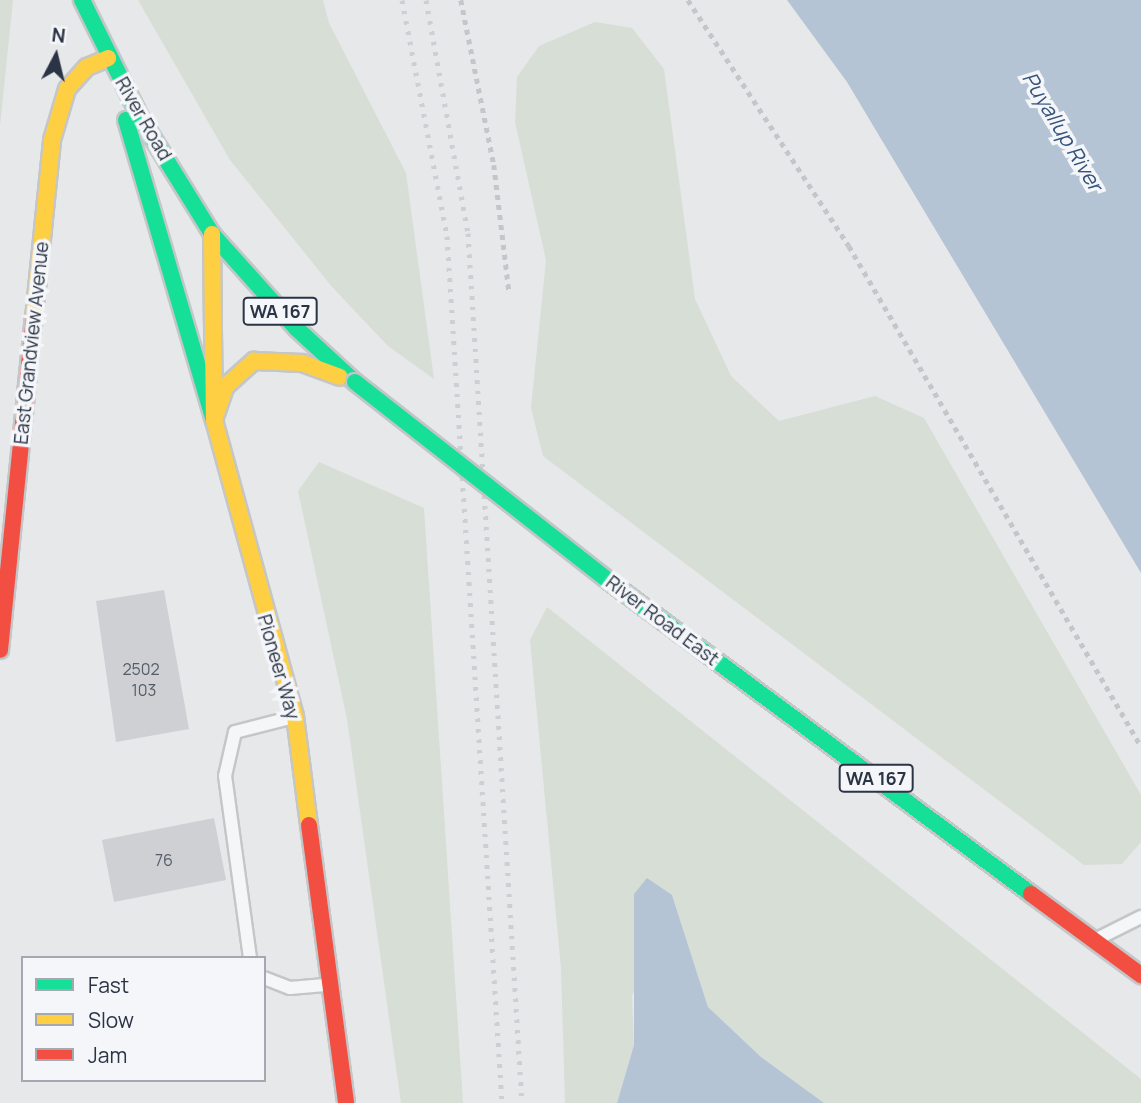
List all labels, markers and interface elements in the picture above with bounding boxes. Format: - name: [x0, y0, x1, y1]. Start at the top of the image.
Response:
- north arrow: [21, 21, 91, 91]
- text: N: [50, 21, 67, 49]
- water label: Puyallup River: [1018, 67, 1108, 195]
- street label: River Road: [110, 73, 176, 165]
- street label: East Grandview Avenue: [10, 240, 54, 446]
- road number: WA 167: [242, 296, 318, 326]
- street label: River Road East: [601, 571, 723, 671]
- street label: Pioneer Way: [252, 612, 304, 722]
- house number: 2502: [122, 659, 160, 679]
- house number: 103: [132, 680, 156, 700]
- road number: WA 167: [838, 764, 914, 792]
- house number: 76: [155, 850, 173, 870]
- legend: [21, 956, 266, 1082]
- text: Fast: [88, 971, 129, 999]
- text: Slow: [88, 1006, 134, 1034]
- text: Jam: [88, 1041, 127, 1069]

